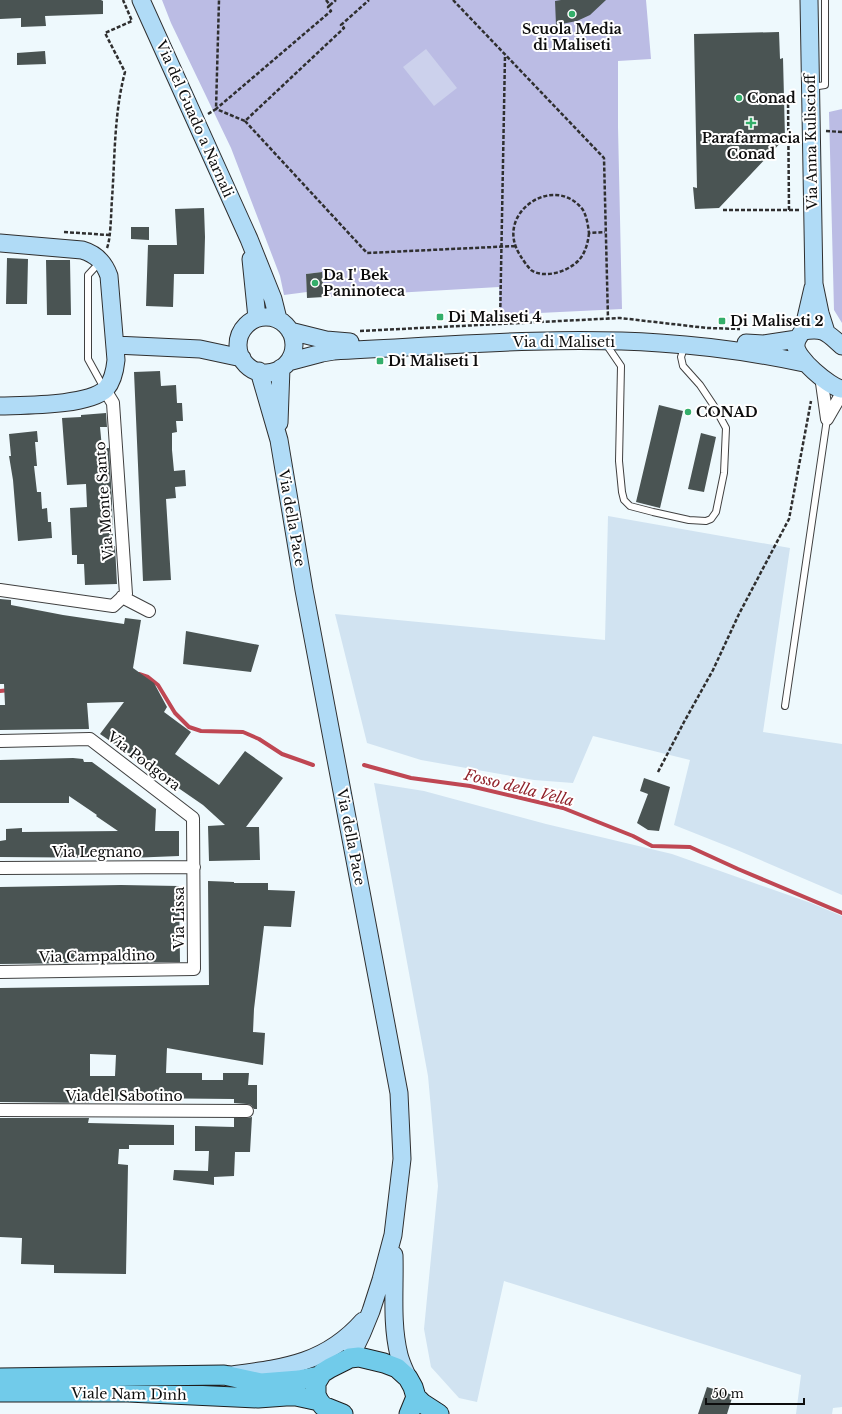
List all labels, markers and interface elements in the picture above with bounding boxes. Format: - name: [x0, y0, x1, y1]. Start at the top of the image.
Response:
- marker: Scuola Media di Maliseti: [567, 9, 577, 19]
- place label: Scuola Media di Maliseti: [522, 20, 622, 54]
- street label: Via del Guado a Narnali: [152, 37, 238, 201]
- street label: Via Anna Kuliscioff: [801, 72, 821, 211]
- place label: Conad: [747, 89, 796, 107]
- marker: Conad: [734, 93, 744, 103]
- marker: Parafarmacia Conad: [746, 118, 756, 128]
- place label: Parafarmacia Conad: [702, 129, 800, 163]
- place label: Da I' Bek Paninoteca: [323, 266, 405, 300]
- marker: Da I' Bek Paninoteca: [310, 278, 320, 288]
- place label: Di Maliseti 4: [448, 308, 542, 326]
- marker: Di Maliseti 4: [435, 312, 445, 322]
- place label: Di Maliseti 2: [730, 312, 824, 330]
- marker: Di Maliseti 2: [717, 316, 727, 326]
- street label: Via di Maliseti: [512, 333, 615, 351]
- place label: Di Maliseti 1: [388, 352, 479, 370]
- marker: Di Maliseti 1: [375, 356, 385, 366]
- place label: CONAD: [696, 403, 758, 421]
- marker: CONAD: [683, 407, 693, 417]
- street label: Via Monte Santo: [91, 441, 117, 562]
- street label: Via della Pace: [274, 467, 309, 568]
- street label: Via Podgora: [103, 727, 184, 794]
- water label: Fosso della Vella: [461, 764, 576, 810]
- street label: Via della Pace: [333, 786, 369, 887]
- street label: Via Legnano: [51, 843, 142, 861]
- street label: Via Lissa: [170, 886, 188, 950]
- street label: Via Campaldino: [38, 946, 155, 966]
- street label: Via del Sabotino: [64, 1087, 183, 1105]
- scale bar: [706, 1380, 804, 1406]
- street label: Viale Nam Dinh: [70, 1384, 187, 1404]
- text: 50 m: [712, 1386, 744, 1401]

